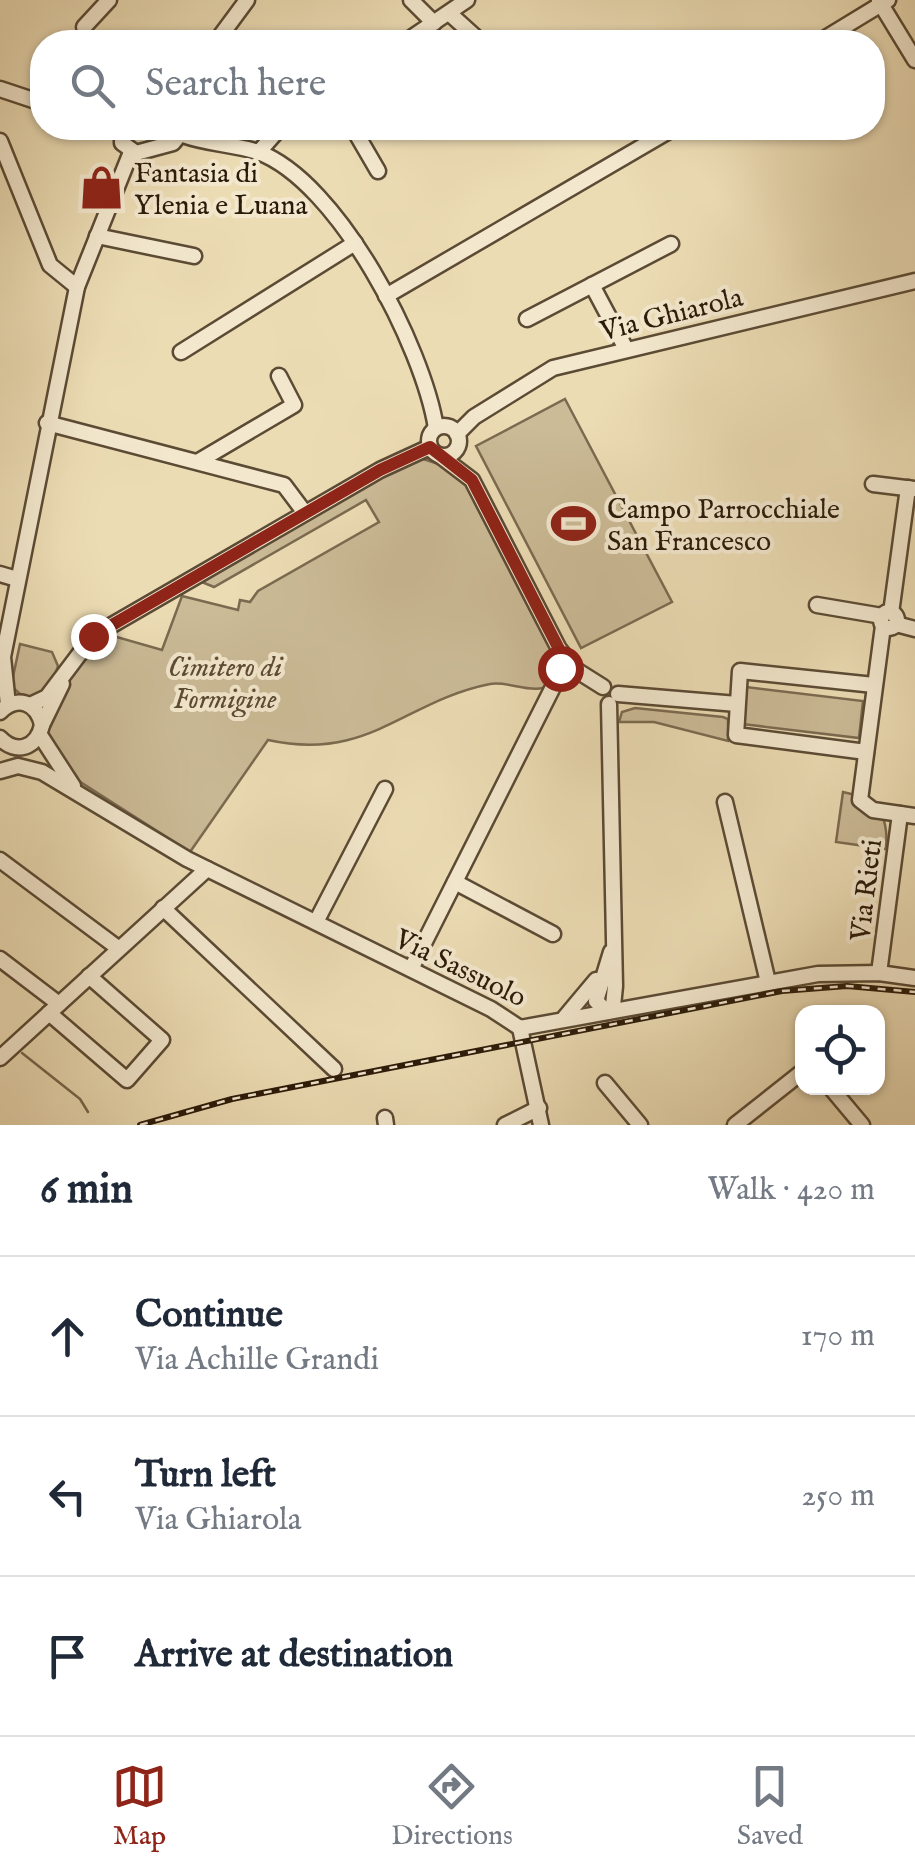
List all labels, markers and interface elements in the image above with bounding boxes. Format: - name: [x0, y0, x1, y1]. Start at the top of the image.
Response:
- search box: [30, 30, 885, 140]
- icon: search: [65, 58, 120, 113]
- text: Search here: [145, 61, 326, 109]
- place label: Fantasia di Ylenia e Luana: [134, 157, 309, 224]
- shop icon: Fantasia di Ylenia e Luana: [77, 164, 125, 212]
- street label: Via Ghiarola: [596, 281, 747, 350]
- place label: Campo Parrocchiale San Francesco: [607, 493, 840, 560]
- sports icon: Campo Parrocchiale San Francesco: [550, 500, 598, 548]
- route end: [71, 614, 117, 660]
- route start: [538, 646, 584, 692]
- park label: Cimitero di Formigine: [168, 651, 284, 718]
- street label: Via Rieti: [844, 837, 891, 944]
- street label: Via Sassuolo: [387, 922, 531, 1016]
- map controls: [795, 1005, 885, 1095]
- button: locate: [795, 1005, 885, 1095]
- text: 6 min: [40, 1164, 133, 1217]
- text: Walk · 420 m: [708, 1170, 875, 1211]
- text: Continue: [135, 1292, 283, 1340]
- icon: ahead: [40, 1309, 95, 1364]
- text: 170 m: [801, 1316, 875, 1357]
- text: Via Achille Grandi: [135, 1340, 379, 1381]
- text: Turn left: [135, 1452, 276, 1500]
- icon: left: [40, 1469, 95, 1524]
- text: 250 m: [801, 1476, 875, 1517]
- text: Via Ghiarola: [135, 1500, 302, 1541]
- icon: arrive: [40, 1629, 95, 1684]
- text: Arrive at destination: [135, 1632, 453, 1680]
- tab: Map: [112, 1759, 167, 1854]
- tab: Directions: [391, 1759, 513, 1854]
- tab: Saved: [737, 1759, 803, 1854]

